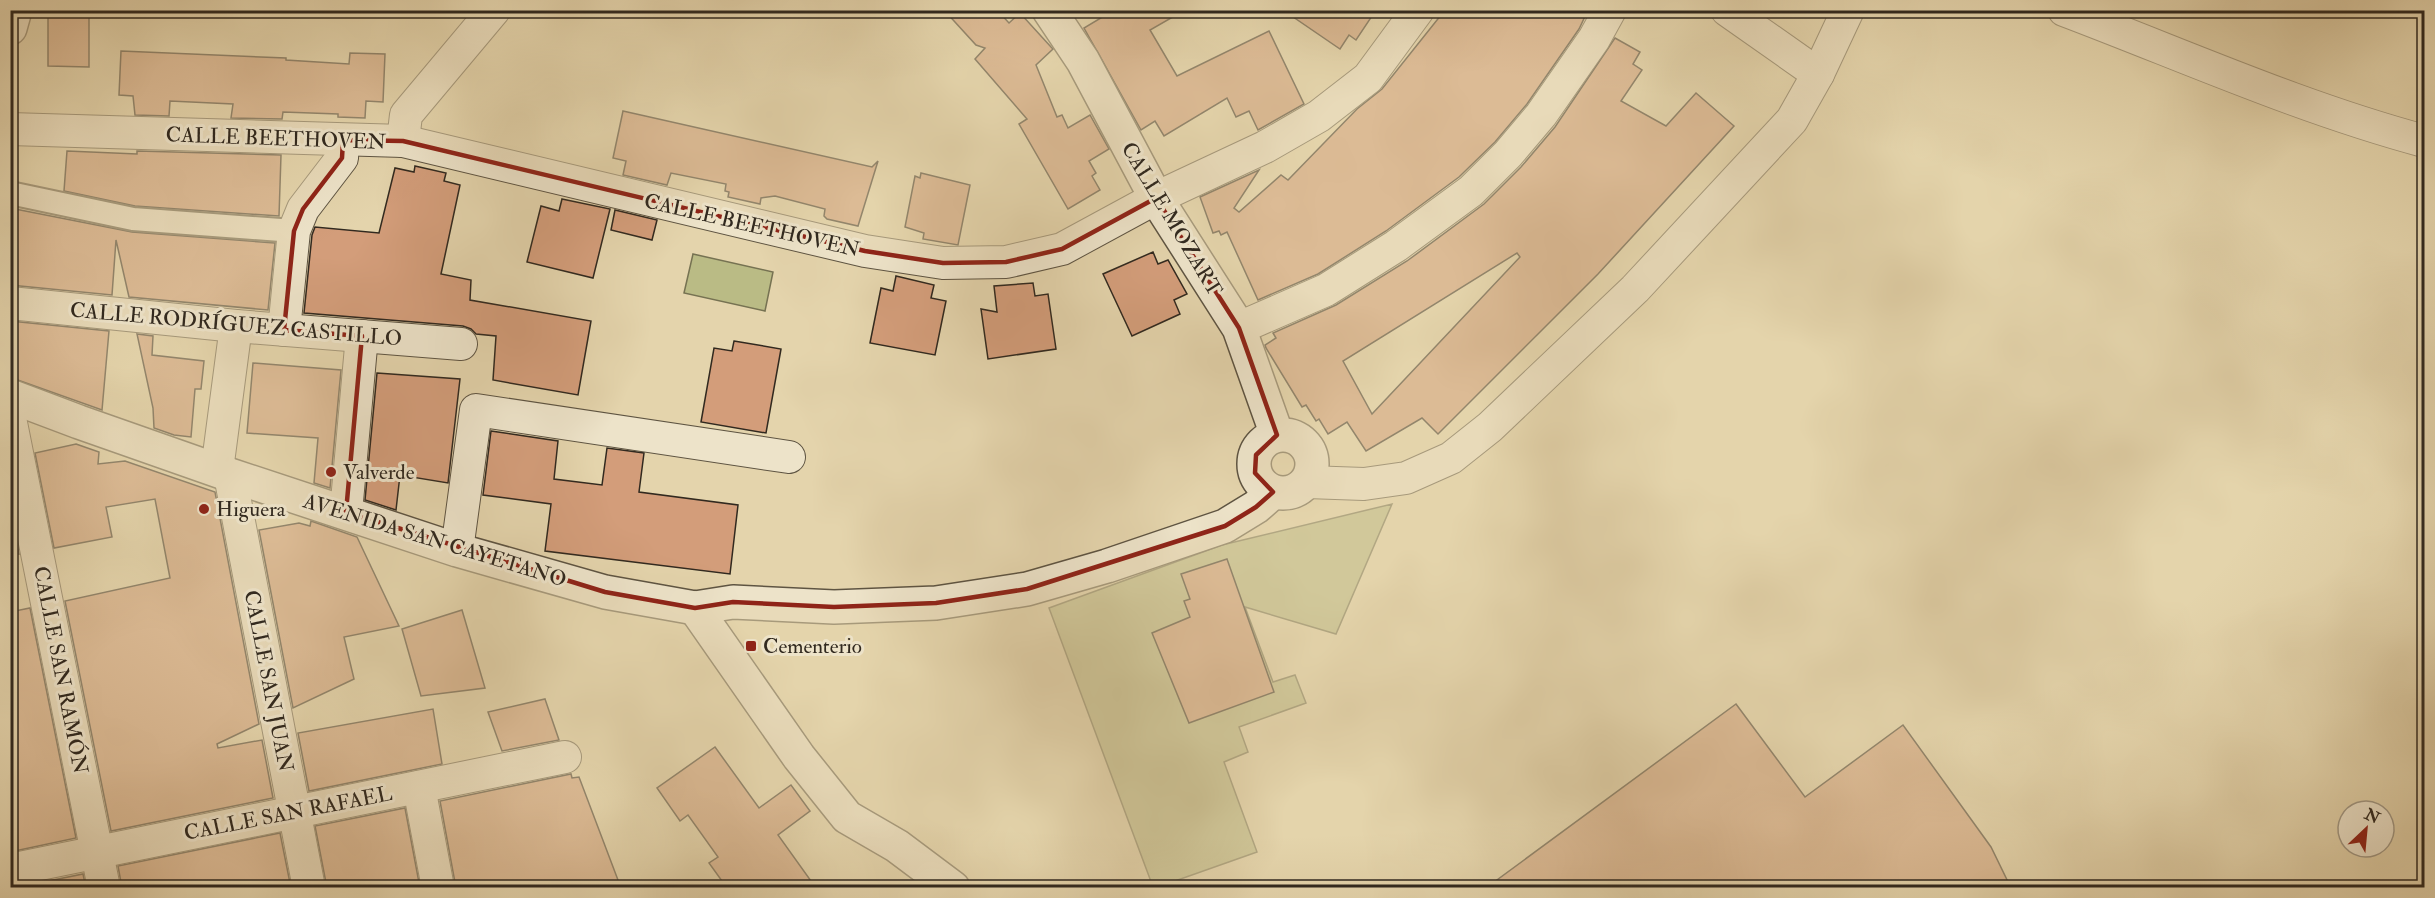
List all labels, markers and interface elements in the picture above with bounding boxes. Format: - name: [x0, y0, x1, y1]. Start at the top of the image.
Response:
- street label: CALLE BEETHOVEN: [165, 121, 387, 156]
- street label: CALLE MOZART: [1115, 137, 1228, 302]
- street label: CALLE BEETHOVEN: [641, 188, 863, 263]
- street label: CALLE RODRÍGUEZ CASTILLO: [69, 297, 403, 352]
- place label: Valverde: [343, 459, 415, 486]
- marker: Valverde: [324, 465, 338, 479]
- street label: AVENIDA SAN CAYETANO: [299, 487, 570, 593]
- place label: Higuera: [216, 496, 286, 523]
- marker: Higuera: [197, 502, 211, 516]
- street label: CALLE SAN RAMÓN: [27, 564, 94, 776]
- street label: CALLE SAN JUAN: [238, 588, 299, 774]
- place label: Cementerio: [763, 633, 862, 660]
- marker: Cementerio: [744, 639, 758, 653]
- street label: CALLE SAN RAFAEL: [182, 780, 394, 847]
- north arrow: [2336, 799, 2396, 859]
- text: N: [2360, 804, 2384, 829]

